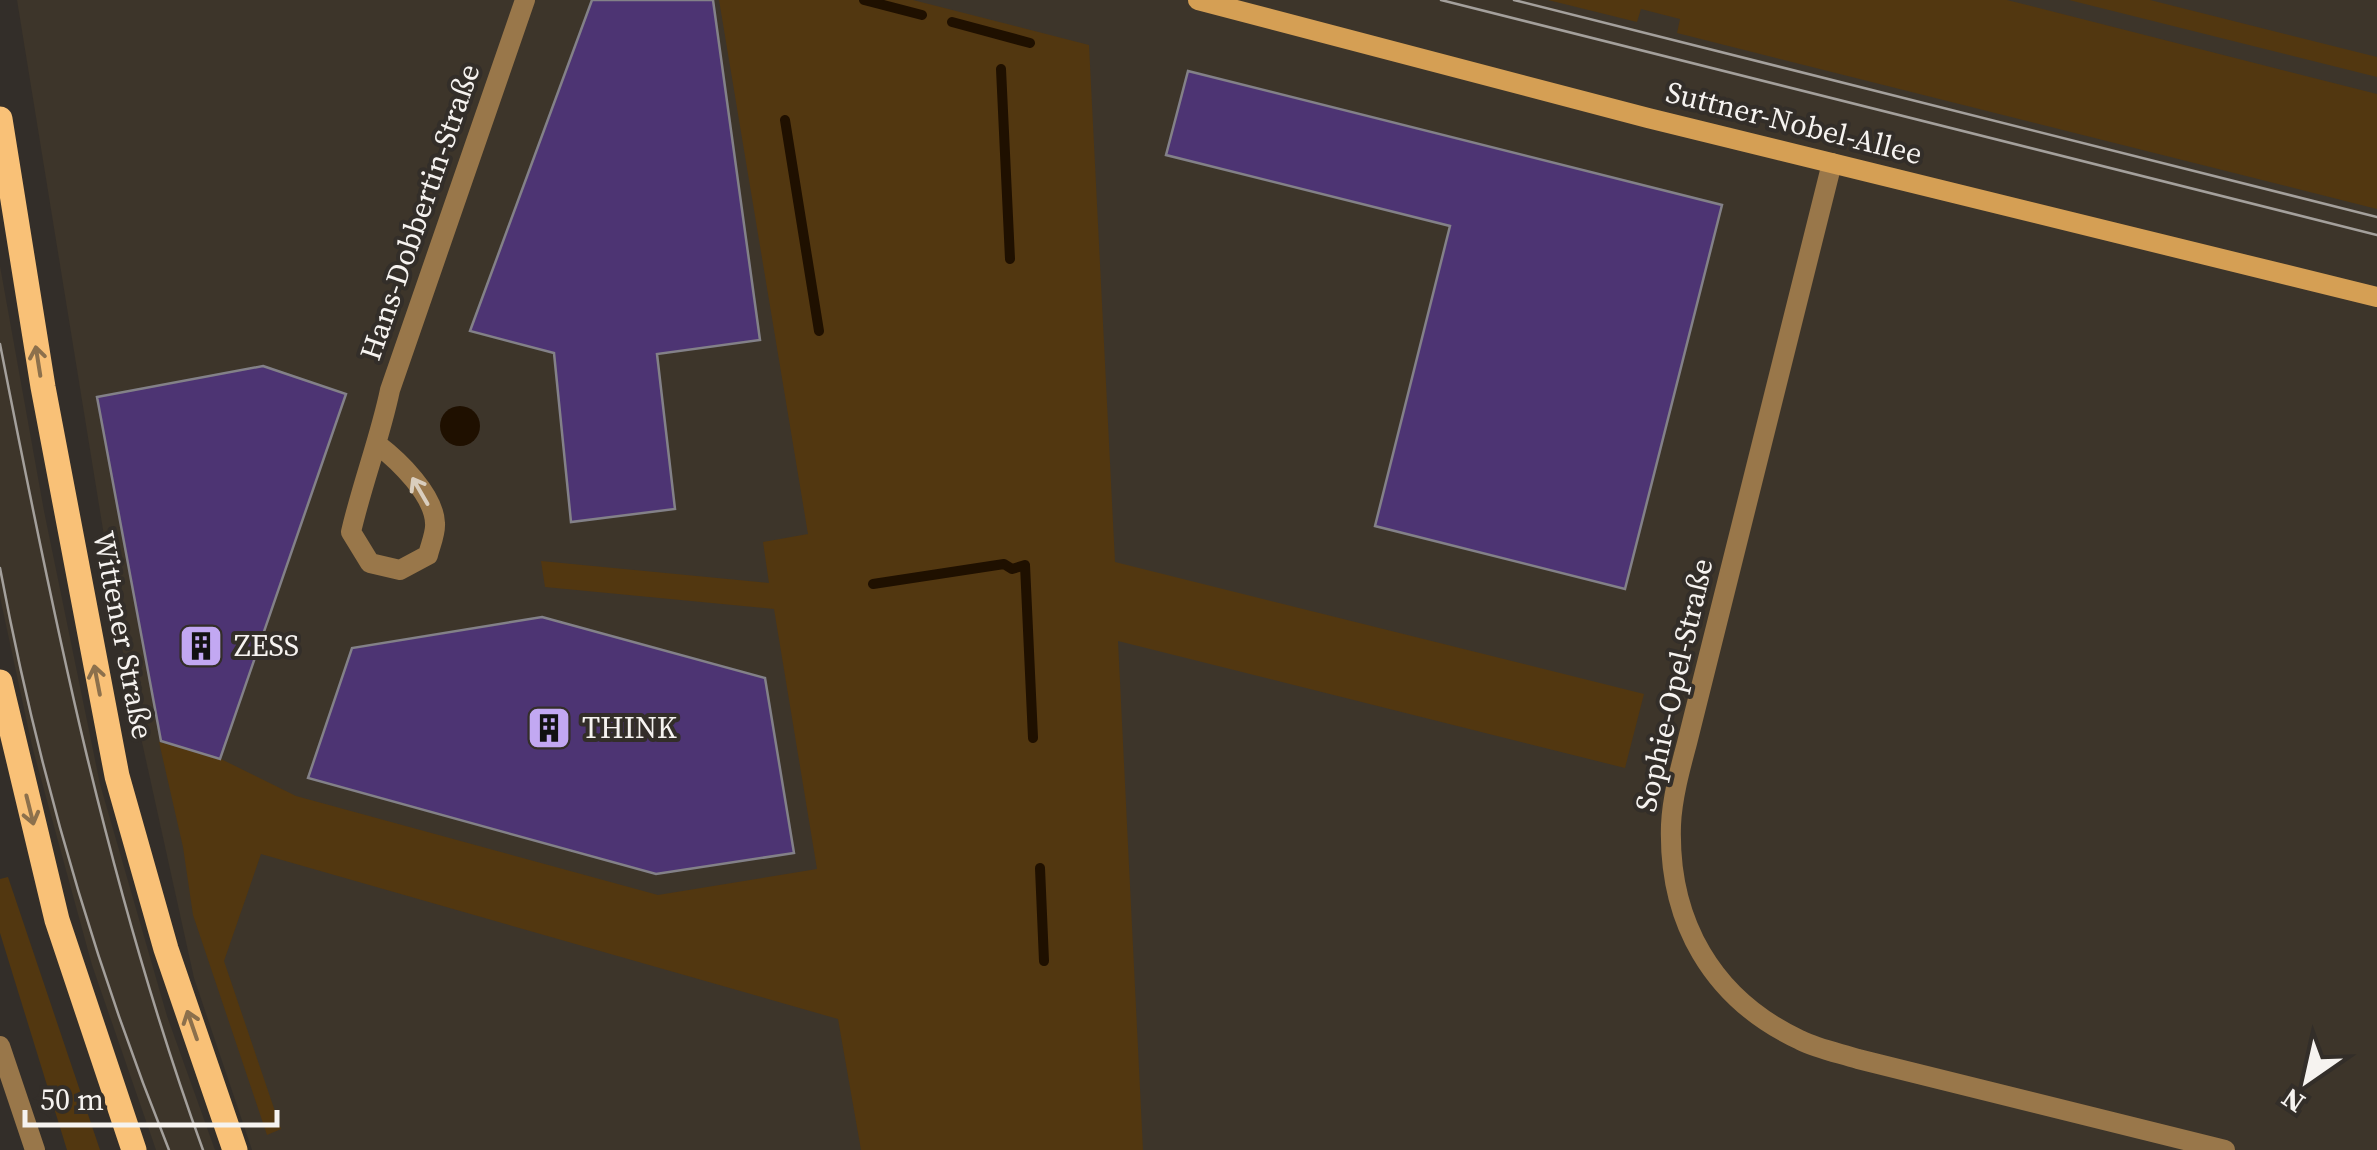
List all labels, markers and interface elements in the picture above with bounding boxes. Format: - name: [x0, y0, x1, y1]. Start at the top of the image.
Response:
- street label: Hans-Dobbertin-Straße: [350, 58, 490, 365]
- street label: Suttner-Nobel-Allee: [1662, 71, 1926, 174]
- one-way arrow: [29, 345, 47, 377]
- one-way arrow: [410, 477, 430, 506]
- street label: Wittener Straße: [83, 527, 164, 742]
- street label: Sophie-Opel-Straße: [1624, 554, 1723, 815]
- building icon: ZESS: [178, 623, 224, 669]
- place label: ZESS: [234, 625, 299, 666]
- one-way arrow: [87, 665, 106, 697]
- building icon: THINK: [526, 705, 572, 751]
- place label: THINK: [582, 707, 677, 748]
- one-way arrow: [22, 794, 41, 825]
- one-way arrow: [182, 1010, 200, 1041]
- north arrow: [2257, 1030, 2357, 1130]
- scale bar: [25, 1065, 278, 1127]
- text: 50 m: [40, 1079, 104, 1120]
- text: N: [2274, 1079, 2312, 1122]

